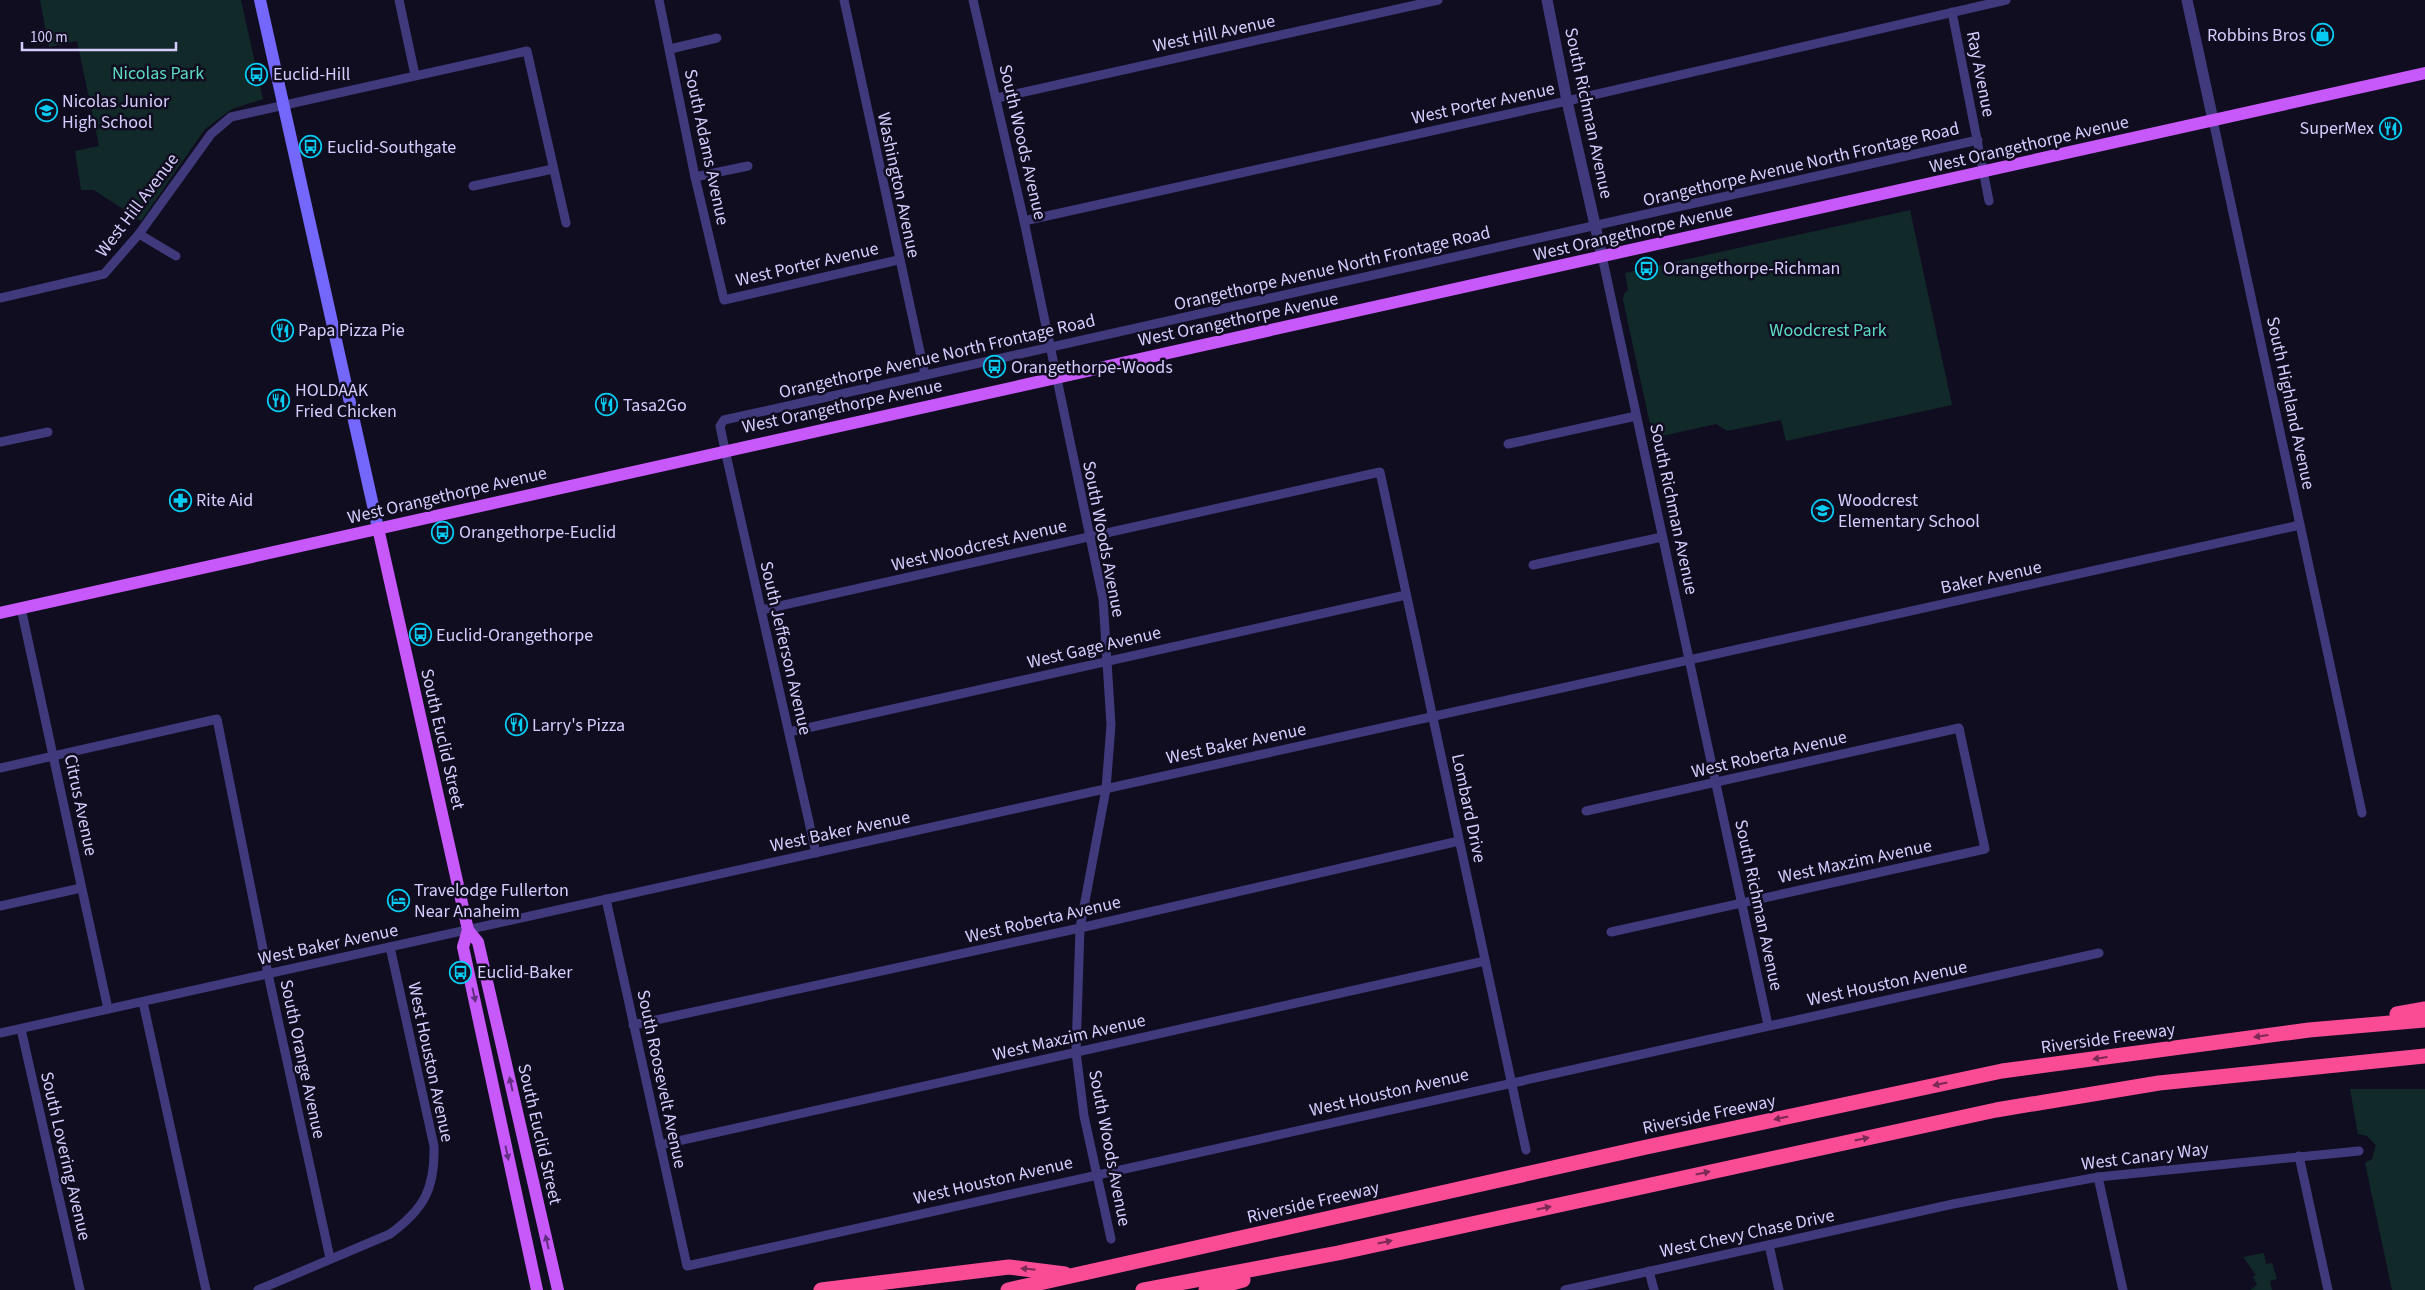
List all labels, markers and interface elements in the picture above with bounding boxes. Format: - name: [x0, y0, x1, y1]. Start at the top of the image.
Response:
- street label: West Hill Avenue: [1151, 8, 1278, 59]
- scale bar: [22, 20, 176, 52]
- place label: Robbins Bros: [2207, 23, 2306, 48]
- shop icon: Robbins Bros: [2310, 23, 2334, 47]
- street label: South Richman Avenue: [1558, 25, 1619, 201]
- text: 100 m: [30, 27, 68, 48]
- street label: Ray Avenue: [1960, 29, 2001, 119]
- park label: Nicolas Park: [112, 61, 204, 86]
- bus stop icon: Euclid-Hill: [245, 62, 269, 86]
- place label: Euclid-Hill: [273, 62, 350, 87]
- street label: South Woods Avenue: [992, 62, 1053, 222]
- street label: South Adams Avenue: [678, 67, 735, 228]
- street label: West Porter Avenue: [1409, 76, 1557, 131]
- place label: Nicolas Junior High School: [62, 89, 170, 135]
- school or university icon: Nicolas Junior High School: [34, 99, 58, 123]
- street label: West Orangethorpe Avenue: [1927, 109, 2131, 180]
- street label: Washington Avenue: [871, 110, 926, 260]
- street label: Orangethorpe Avenue North Frontage Road: [1641, 116, 1962, 213]
- place label: SuperMex: [2300, 116, 2374, 141]
- restaurant icon: SuperMex: [2378, 116, 2402, 140]
- bus stop icon: Euclid-Southgate: [299, 135, 323, 159]
- place label: Euclid-Southgate: [327, 135, 456, 160]
- street label: West Hill Avenue: [90, 148, 185, 262]
- street label: West Orangethorpe Avenue: [1531, 197, 1735, 268]
- street label: Orangethorpe Avenue North Frontage Road: [1172, 220, 1493, 317]
- street label: West Porter Avenue: [733, 236, 881, 293]
- bus stop icon: Orangethorpe-Richman: [1635, 256, 1659, 280]
- place label: Orangethorpe-Richman: [1663, 256, 1840, 281]
- street label: West Orangethorpe Avenue: [1136, 286, 1341, 353]
- street label: Orangethorpe Avenue North Frontage Road: [777, 308, 1098, 405]
- street label: South Highland Avenue: [2260, 314, 2321, 492]
- restaurant icon: Papa Pizza Pie: [270, 318, 294, 342]
- place label: Papa Pizza Pie: [298, 318, 405, 343]
- park label: Woodcrest Park: [1769, 318, 1887, 343]
- bus stop icon: Orangethorpe-Woods: [983, 355, 1007, 379]
- place label: Orangethorpe-Woods: [1011, 355, 1173, 380]
- street label: West Orangethorpe Avenue: [740, 373, 945, 440]
- place label: HOLDAAK Fried Chicken: [295, 378, 397, 424]
- restaurant icon: HOLDAAK Fried Chicken: [267, 388, 291, 412]
- restaurant icon: Tasa2Go: [595, 393, 619, 417]
- place label: Tasa2Go: [623, 393, 687, 418]
- street label: South Richman Avenue: [1643, 421, 1704, 597]
- street label: South Woods Avenue: [1076, 459, 1131, 620]
- street label: West Orangethorpe Avenue: [345, 460, 549, 531]
- pharmacy icon: Rite Aid: [168, 488, 192, 512]
- place label: Rite Aid: [196, 488, 253, 513]
- place label: Woodcrest Elementary School: [1838, 488, 1980, 534]
- school or university icon: Woodcrest Elementary School: [1810, 498, 1834, 522]
- street label: West Woodcrest Avenue: [889, 513, 1069, 578]
- bus stop icon: Orangethorpe-Euclid: [431, 520, 455, 544]
- place label: Orangethorpe-Euclid: [459, 520, 616, 545]
- street label: Baker Avenue: [1938, 555, 2044, 600]
- street label: South Jefferson Avenue: [753, 559, 818, 738]
- street label: West Gage Avenue: [1025, 620, 1164, 675]
- bus stop icon: Euclid-Orangethorpe: [408, 623, 432, 647]
- place label: Euclid-Orangethorpe: [436, 623, 593, 648]
- street label: South Euclid Street: [414, 666, 471, 812]
- restaurant icon: Larry's Pizza: [504, 713, 528, 737]
- place label: Larry's Pizza: [532, 713, 625, 738]
- street label: West Baker Avenue: [1164, 716, 1308, 771]
- street label: West Roberta Avenue: [1689, 724, 1849, 785]
- street label: Lombard Drive: [1445, 751, 1492, 865]
- street label: Citrus Avenue: [58, 752, 104, 858]
- street label: West Baker Avenue: [768, 804, 912, 859]
- street label: South Richman Avenue: [1728, 817, 1789, 993]
- street label: West Maxzim Avenue: [1776, 833, 1934, 890]
- place label: Travelodge Fullerton Near Anaheim: [414, 878, 569, 924]
- hotel icon: Travelodge Fullerton Near Anaheim: [386, 888, 410, 912]
- street label: West Roberta Avenue: [963, 889, 1123, 950]
- street label: West Baker Avenue: [256, 917, 400, 972]
- street label: West Houston Avenue: [1805, 954, 1969, 1013]
- bus stop icon: Euclid-Baker: [449, 960, 473, 984]
- place label: Euclid-Baker: [477, 960, 573, 985]
- street label: South Orange Avenue: [273, 977, 332, 1141]
- street label: West Houston Avenue: [401, 980, 460, 1144]
- one-way arrow: [470, 987, 478, 1003]
- street label: South Roosevelt Avenue: [630, 988, 693, 1171]
- street label: West Maxzim Avenue: [990, 1008, 1148, 1067]
- street label: Riverside Freeway: [2039, 1017, 2177, 1060]
- one-way arrow: [2253, 1033, 2269, 1041]
- one-way arrow: [2091, 1054, 2107, 1062]
- street label: South Euclid Street: [511, 1061, 568, 1207]
- street label: West Houston Avenue: [1307, 1062, 1471, 1123]
- street label: South Woods Avenue: [1082, 1068, 1137, 1229]
- street label: South Lovering Avenue: [34, 1069, 97, 1243]
- one-way arrow: [506, 1076, 514, 1092]
- one-way arrow: [1932, 1080, 1947, 1088]
- street label: Riverside Freeway: [1640, 1088, 1778, 1141]
- one-way arrow: [1773, 1114, 1788, 1122]
- one-way arrow: [1854, 1135, 1869, 1143]
- street label: West Canary Way: [2080, 1136, 2211, 1177]
- one-way arrow: [504, 1146, 512, 1162]
- street label: West Houston Avenue: [911, 1150, 1075, 1211]
- one-way arrow: [1695, 1169, 1711, 1177]
- street label: Riverside Freeway: [1244, 1175, 1382, 1230]
- street label: West Chevy Chase Drive: [1658, 1203, 1837, 1264]
- one-way arrow: [1537, 1204, 1552, 1212]
- one-way arrow: [543, 1235, 551, 1250]
- one-way arrow: [1378, 1238, 1393, 1246]
- one-way arrow: [1020, 1265, 1036, 1273]

